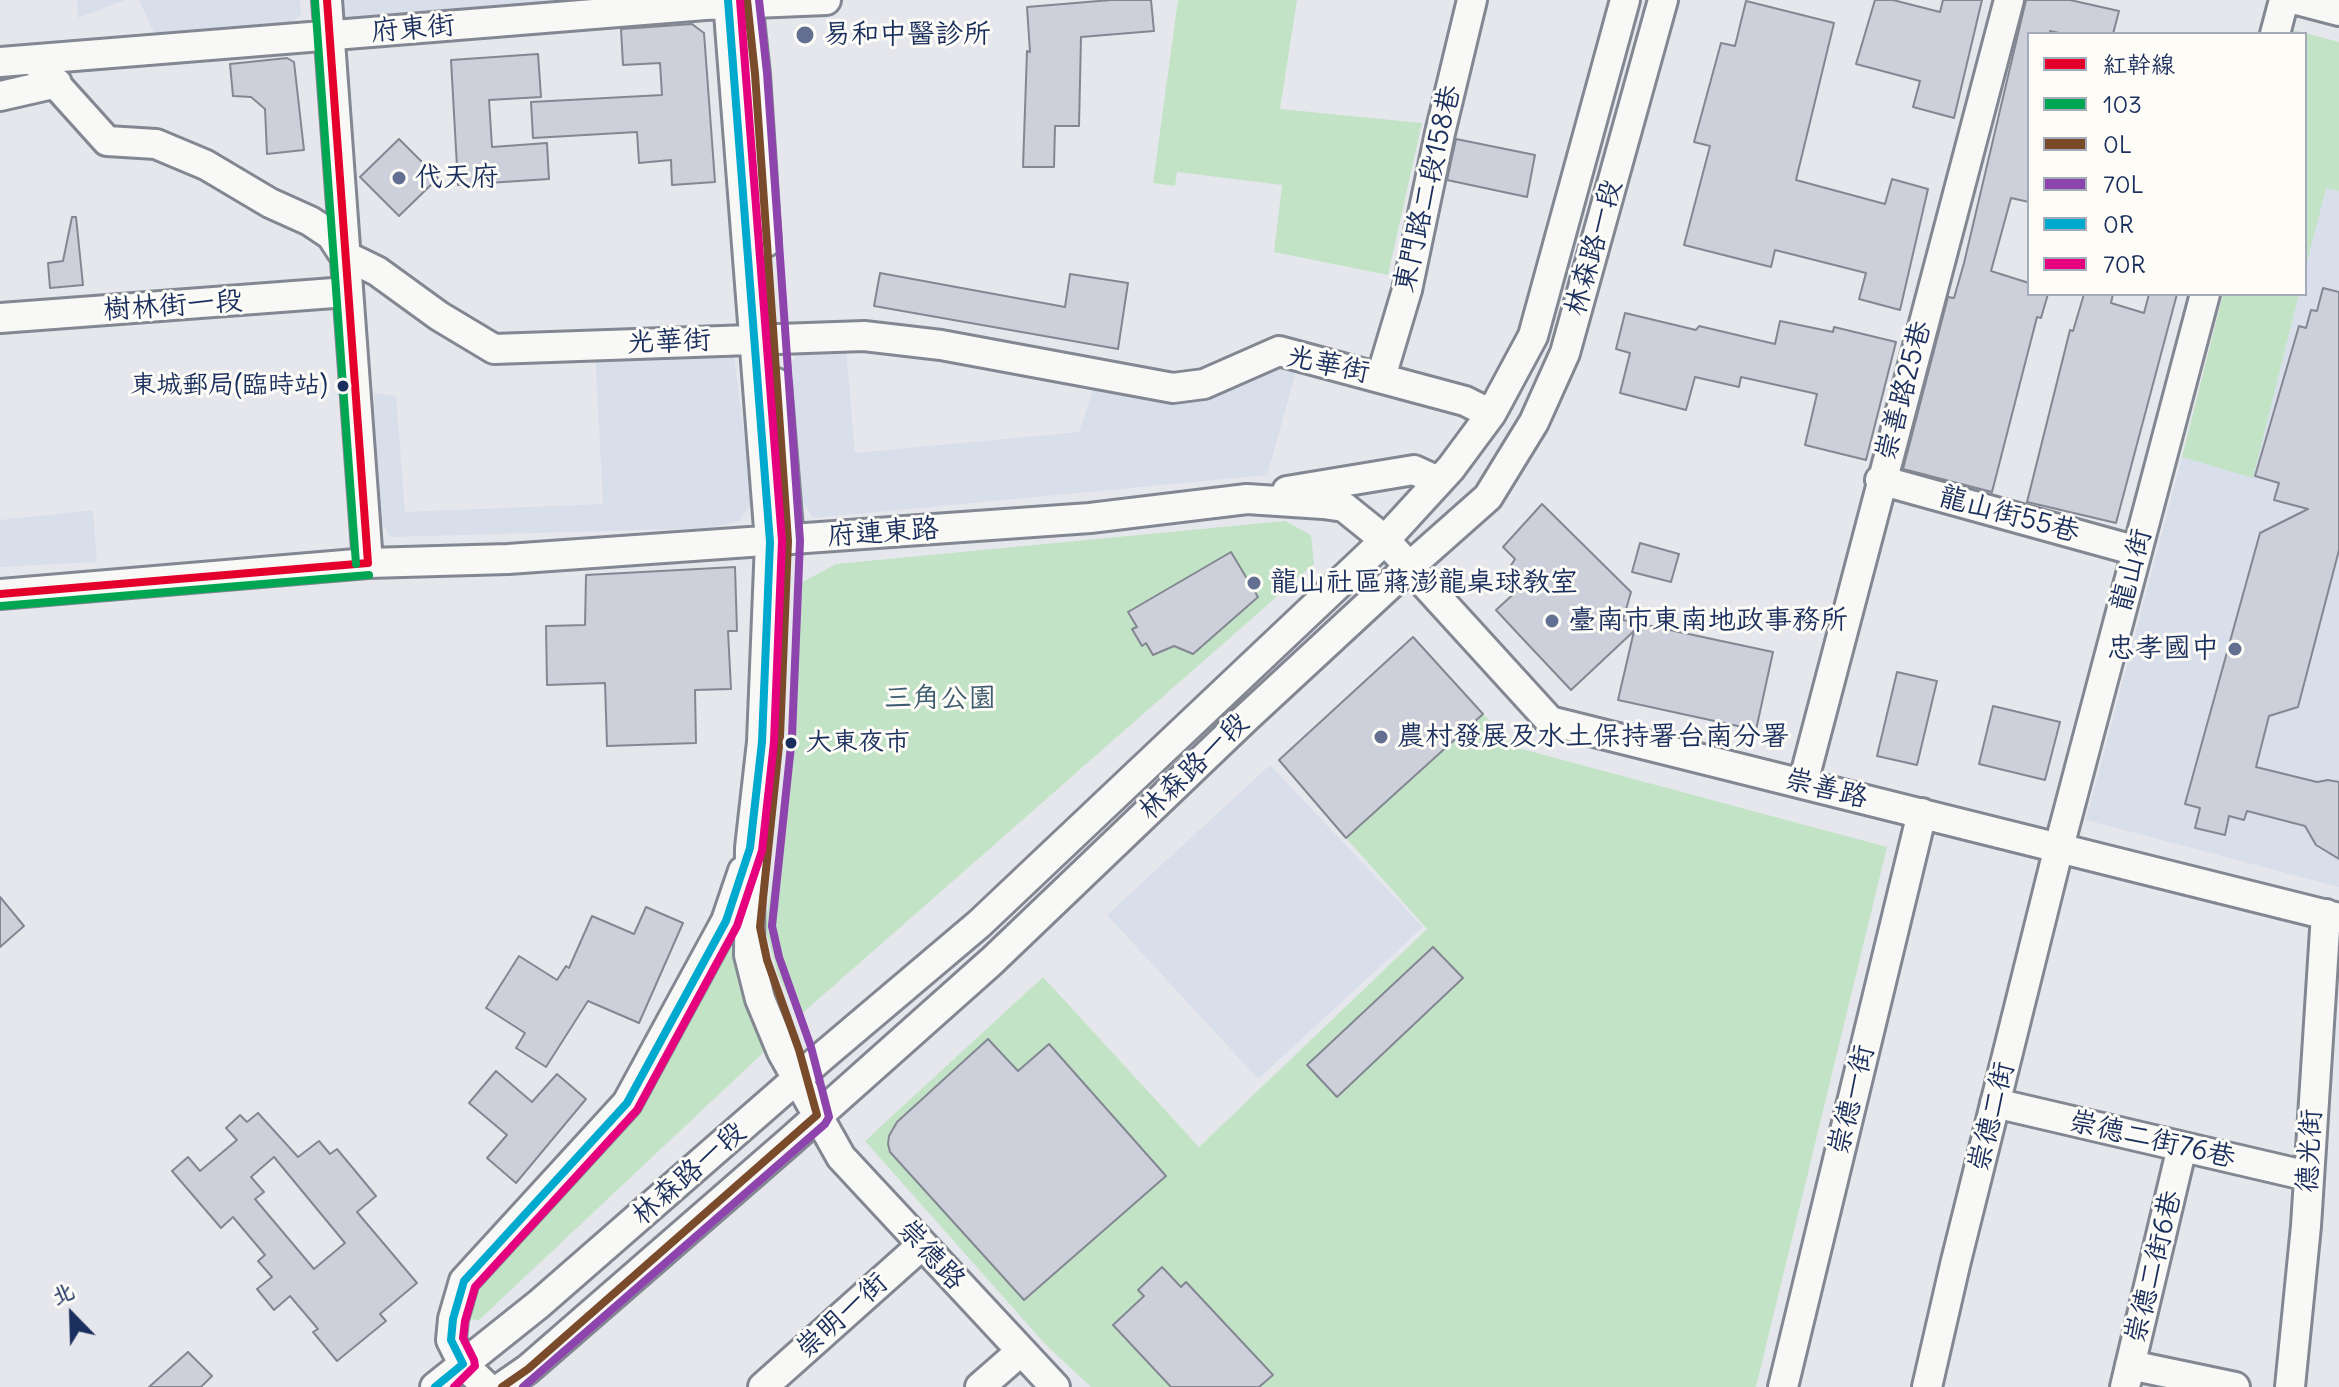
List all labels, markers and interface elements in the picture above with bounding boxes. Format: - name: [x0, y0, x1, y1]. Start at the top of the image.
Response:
- street label: 府東街: [370, 9, 456, 49]
- place label: 易和中醫診所: [823, 18, 991, 52]
- marker: 易和中醫診所: [794, 24, 816, 46]
- legend: [2027, 32, 2307, 296]
- text: 紅幹線: [2103, 49, 2175, 79]
- street label: 東門路二段158巷: [1388, 82, 1468, 296]
- text: 103: [2103, 89, 2142, 119]
- text: 0L: [2103, 129, 2132, 159]
- place label: 代天府: [415, 161, 499, 195]
- marker: 代天府: [390, 169, 408, 187]
- text: 70L: [2103, 169, 2144, 199]
- street label: 林森路一段: [1559, 176, 1629, 320]
- text: 0R: [2103, 209, 2134, 239]
- text: 70R: [2103, 249, 2146, 279]
- street label: 樹林街一段: [102, 284, 244, 328]
- street label: 崇善路25巷: [1869, 317, 1939, 465]
- street label: 光華街: [626, 324, 712, 360]
- street label: 光華街: [1283, 340, 1373, 390]
- place label: 東城郵局(臨時站): [130, 370, 328, 402]
- marker: 東城郵局(臨時站): [335, 378, 351, 394]
- street label: 龍山街55巷: [1935, 480, 2083, 550]
- street label: 府連東路: [826, 512, 940, 554]
- street label: 龍山街: [2105, 525, 2159, 615]
- place label: 龍山社區蔣澎龍桌球教室: [1270, 566, 1578, 600]
- marker: 龍山社區蔣澎龍桌球教室: [1245, 574, 1263, 592]
- place label: 臺南市東南地政事務所: [1568, 604, 1848, 638]
- marker: 臺南市東南地政事務所: [1543, 612, 1561, 630]
- place label: 忠孝國中: [2107, 632, 2219, 666]
- marker: 忠孝國中: [2226, 640, 2244, 658]
- park label: 三角公園: [884, 682, 996, 716]
- street label: 林森路一段: [1132, 706, 1256, 828]
- place label: 農村發展及水土保持署台南分署: [1397, 720, 1789, 754]
- place label: 大東夜市: [806, 727, 910, 759]
- marker: 農村發展及水土保持署台南分署: [1372, 728, 1390, 746]
- marker: 大東夜市: [783, 735, 799, 751]
- street label: 崇善路: [1781, 763, 1871, 815]
- street label: 崇德一街: [1822, 1042, 1882, 1158]
- street label: 崇德二街: [1962, 1059, 2022, 1175]
- street label: 崇德二街76巷: [2066, 1105, 2238, 1175]
- street label: 德光街: [2291, 1108, 2329, 1194]
- street label: 林森路一段: [625, 1115, 753, 1233]
- street label: 崇德二街6巷: [2119, 1187, 2189, 1347]
- street label: 崇德路: [890, 1213, 972, 1297]
- street label: 崇明一街: [789, 1266, 895, 1366]
- north arrow: [32, 1275, 112, 1355]
- text: 北: [47, 1276, 78, 1310]

